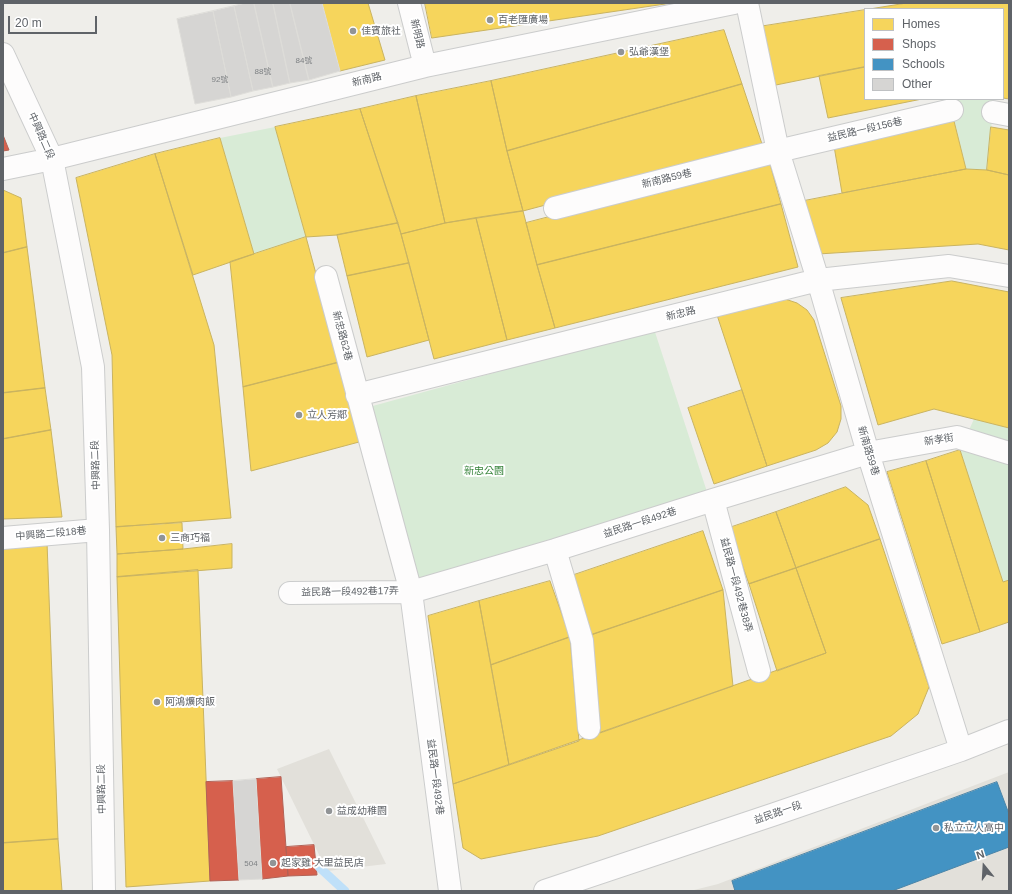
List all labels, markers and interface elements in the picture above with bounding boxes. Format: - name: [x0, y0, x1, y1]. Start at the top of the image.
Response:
- scale bar: [10, 8, 99, 34]
- legend: [864, 8, 1004, 100]
- place label: 百老匯廣場: [498, 14, 548, 26]
- marker: 百老匯廣場: [485, 15, 495, 25]
- text: 20 m: [15, 16, 42, 30]
- text: Homes: [902, 17, 940, 31]
- street label: 新明路: [408, 18, 426, 50]
- place label: 佳賓旅社: [361, 25, 401, 37]
- marker: 佳賓旅社: [348, 26, 358, 36]
- text: Shops: [902, 37, 936, 51]
- place label: 弘爺漢堡: [629, 46, 669, 58]
- marker: 弘爺漢堡: [616, 47, 626, 57]
- house number: 84號: [296, 56, 312, 66]
- text: Schools: [902, 57, 945, 71]
- house number: 88號: [255, 67, 271, 77]
- street label: 新南路: [351, 71, 383, 89]
- house number: 92號: [212, 75, 228, 85]
- text: Other: [902, 77, 932, 91]
- street label: 中興路二段: [25, 111, 57, 161]
- street label: 益民路一段156巷: [826, 116, 904, 144]
- street label: 新南路59巷: [641, 167, 693, 191]
- street label: 新忠路: [665, 305, 697, 323]
- street label: 新忠路62巷: [330, 310, 354, 362]
- place label: 立人芳鄰: [307, 409, 347, 421]
- marker: 立人芳鄰: [294, 410, 304, 420]
- street label: 新南路59巷: [855, 425, 881, 477]
- street label: 新孝街: [923, 432, 955, 448]
- street label: 中興路二段: [89, 440, 103, 490]
- park label: 新忠公園: [464, 465, 504, 477]
- street label: 益民路一段492巷: [602, 505, 678, 541]
- street label: 中興路二段18巷: [15, 525, 87, 543]
- place label: 三商巧福: [170, 532, 210, 544]
- marker: 三商巧福: [157, 533, 167, 543]
- street label: 益民路一段492巷38弄: [718, 536, 754, 634]
- street label: 益民路一段492巷17弄: [301, 585, 399, 599]
- place label: 阿鴻爌肉飯: [165, 696, 215, 708]
- marker: 阿鴻爌肉飯: [152, 697, 162, 707]
- street label: 益民路一段492巷: [424, 738, 446, 816]
- street label: 中興路二段: [96, 764, 108, 814]
- street label: 益民路一段: [752, 799, 804, 827]
- place label: 益成幼稚園: [337, 805, 387, 817]
- marker: 益成幼稚園: [324, 806, 334, 816]
- place label: 私立立人高中: [944, 822, 1004, 834]
- marker: 私立立人高中: [931, 823, 941, 833]
- north arrow: [964, 846, 1004, 886]
- text: N: [975, 848, 986, 862]
- place label: 起家雞 大里益民店: [281, 857, 364, 869]
- marker: 起家雞 大里益民店: [268, 858, 278, 868]
- house number: 504: [244, 859, 258, 869]

